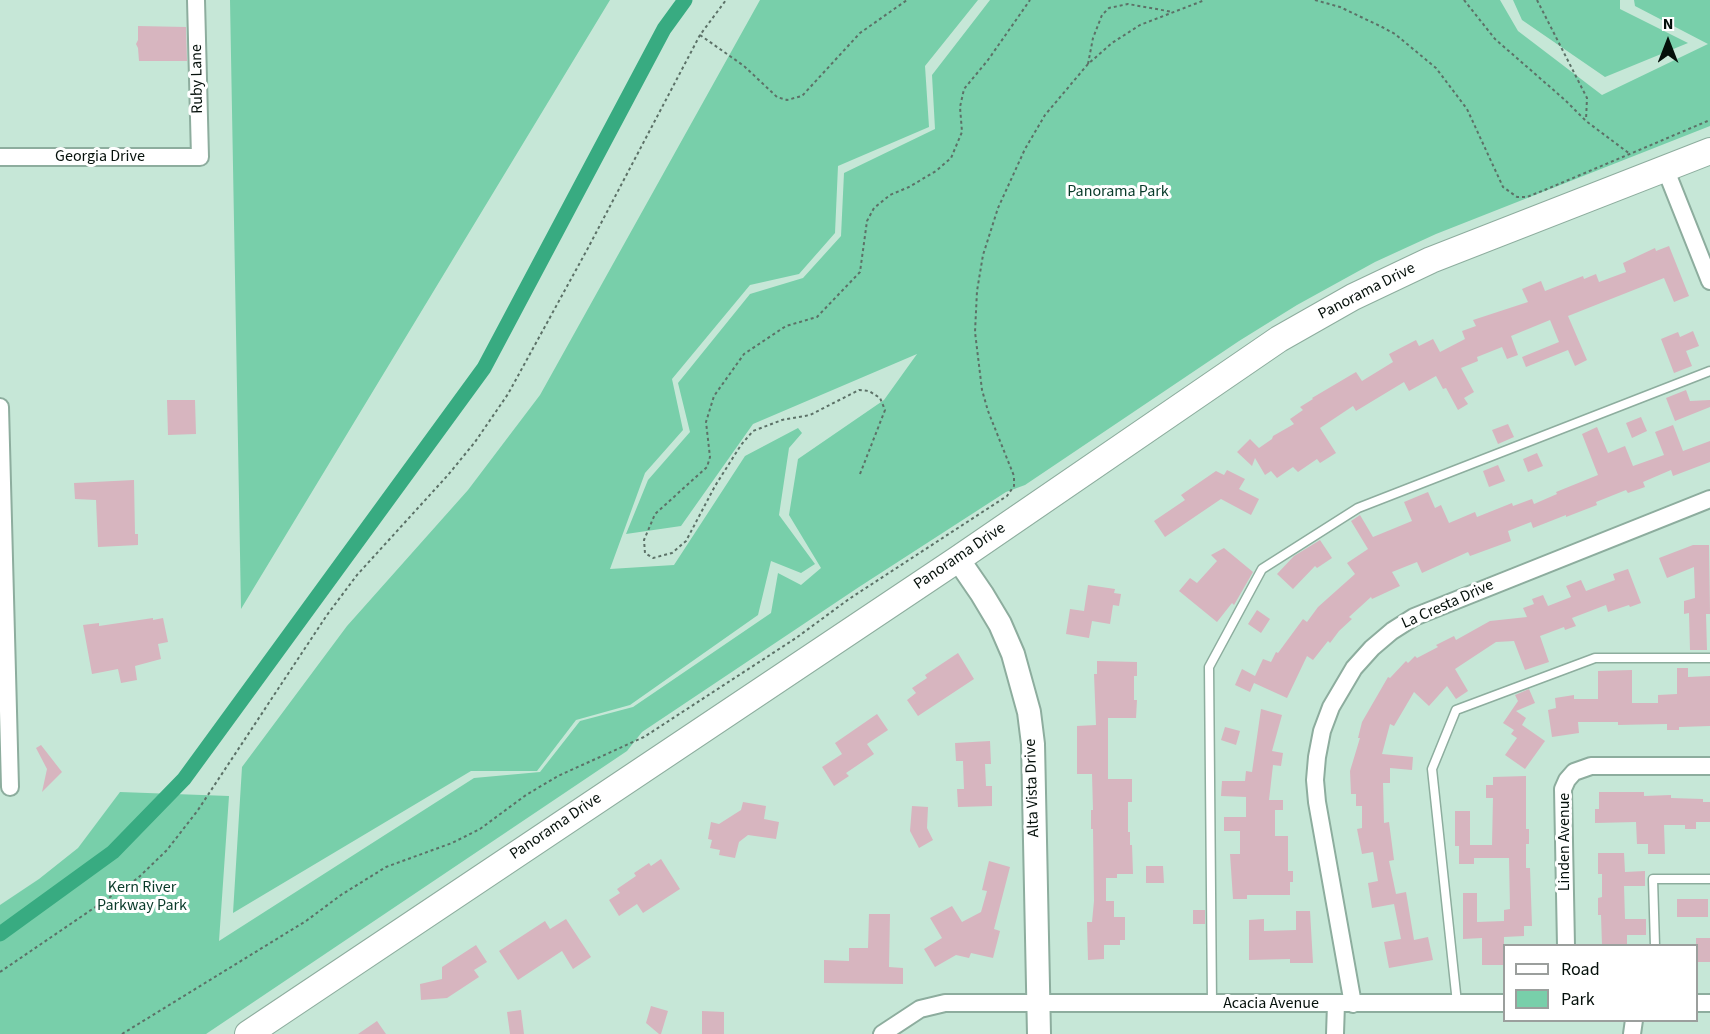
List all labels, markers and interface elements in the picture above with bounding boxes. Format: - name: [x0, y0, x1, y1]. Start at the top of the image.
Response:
- north arrow: [1638, 12, 1698, 72]
- text: N: [1663, 13, 1673, 35]
- street label: Ruby Lane: [188, 44, 208, 114]
- street label: Georgia Drive: [55, 147, 145, 167]
- park label: Panorama Park: [1067, 182, 1169, 202]
- street label: Panorama Drive: [1315, 259, 1419, 325]
- street label: Panorama Drive: [911, 519, 1009, 595]
- street label: La Cresta Drive: [1399, 576, 1497, 634]
- street label: Alta Vista Drive: [1022, 738, 1044, 838]
- street label: Panorama Drive: [507, 789, 605, 865]
- street label: Linden Avenue: [1555, 793, 1575, 891]
- park label: Kern River Parkway Park: [97, 878, 187, 916]
- legend: [1503, 944, 1698, 1022]
- text: Road: [1561, 957, 1600, 982]
- text: Park: [1561, 987, 1595, 1012]
- street label: Acacia Avenue: [1223, 994, 1319, 1014]

